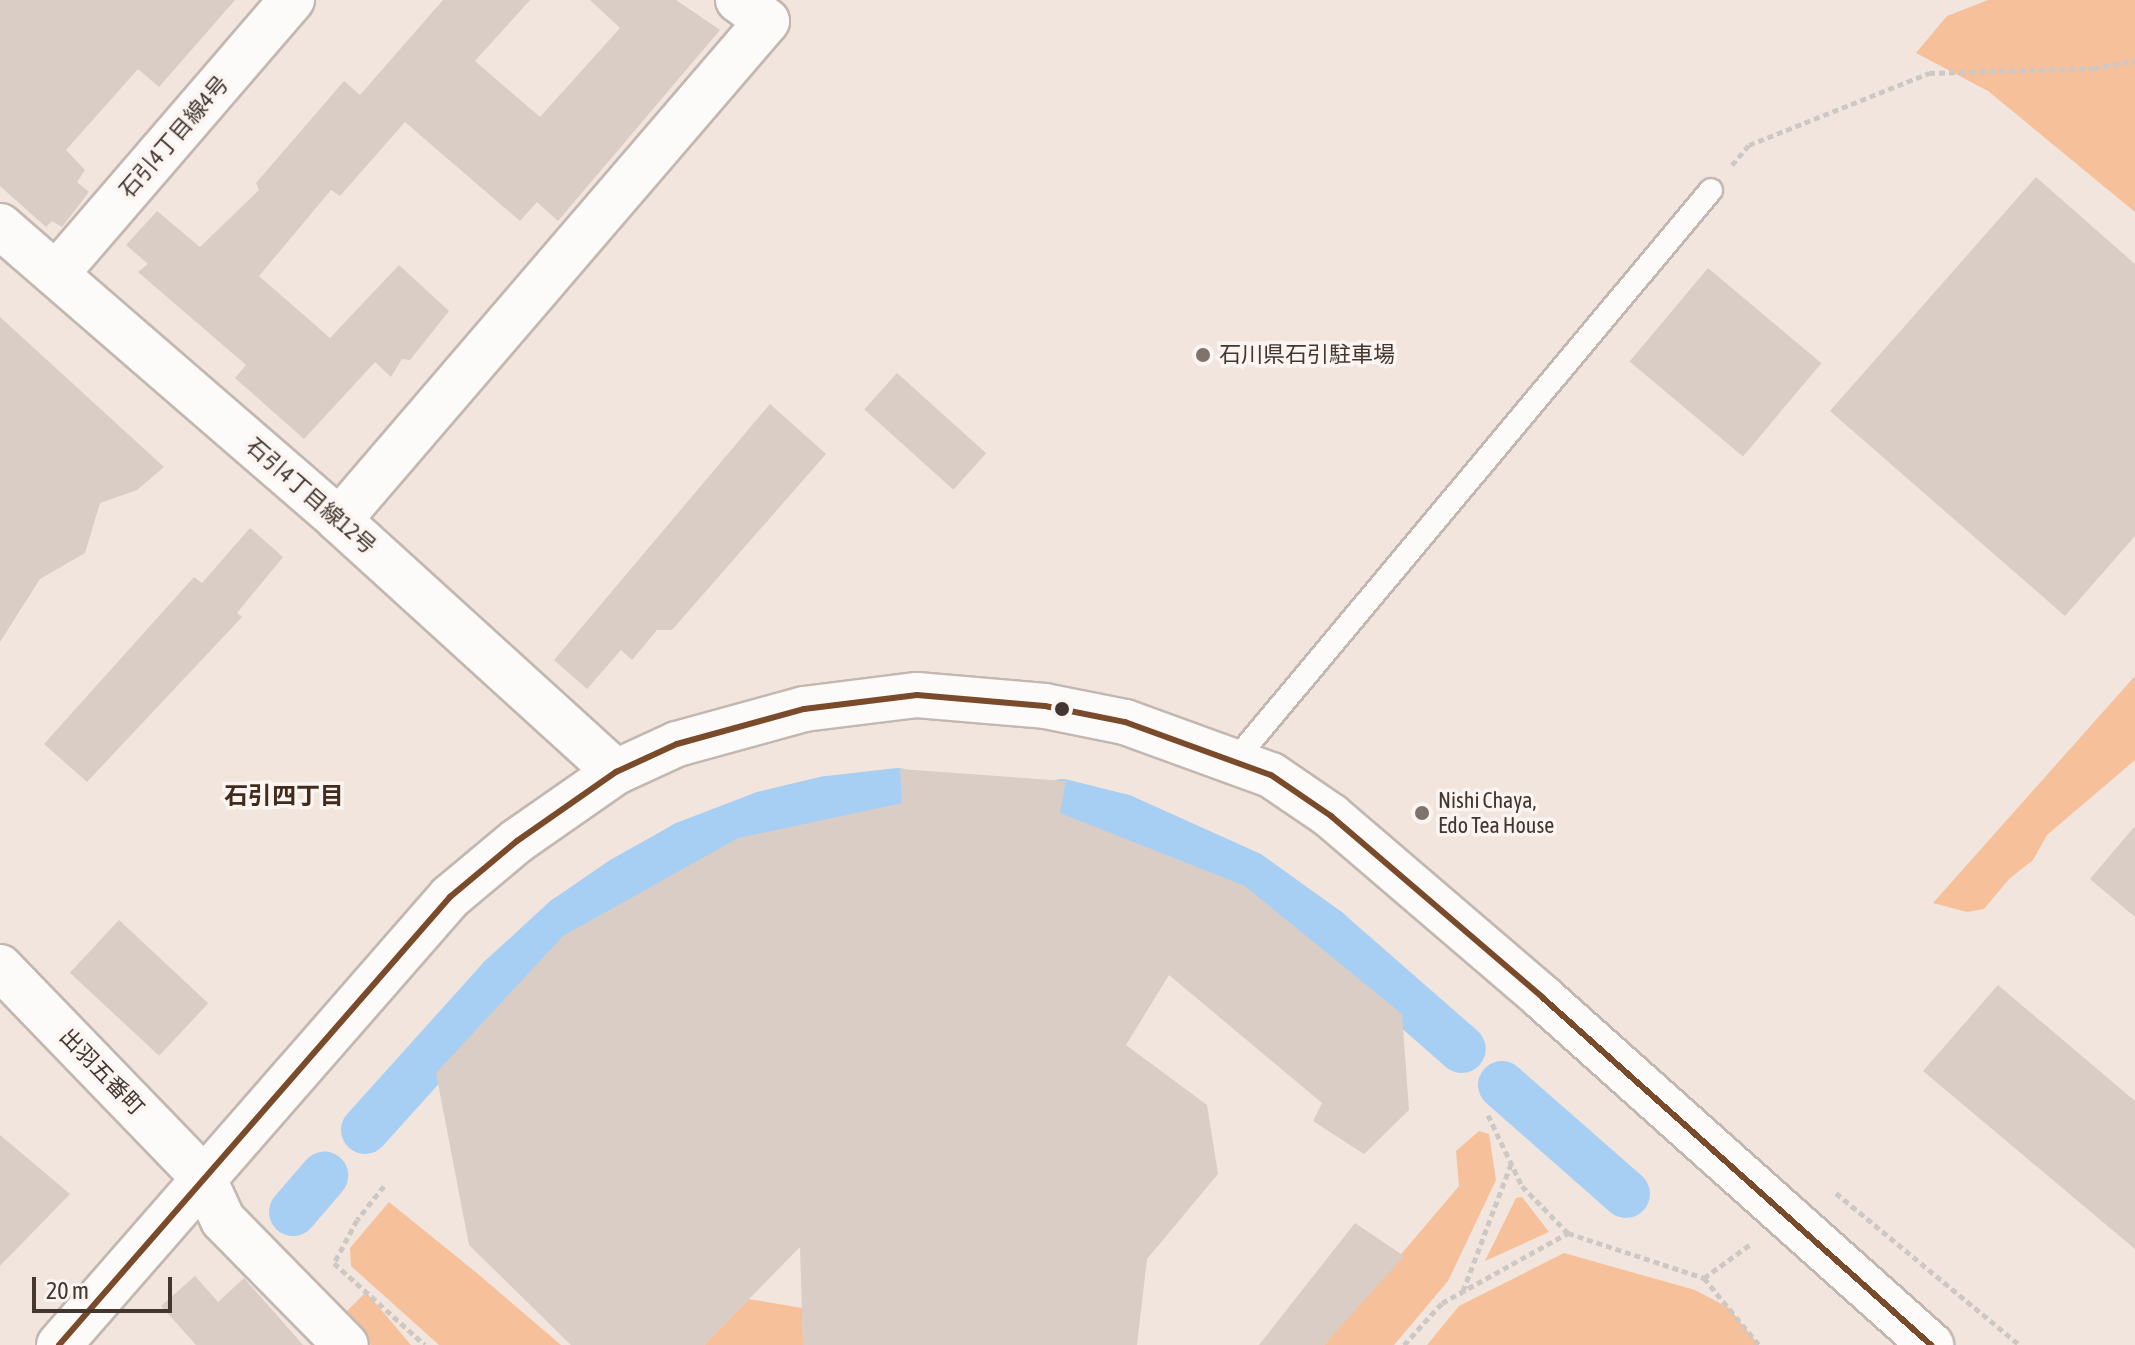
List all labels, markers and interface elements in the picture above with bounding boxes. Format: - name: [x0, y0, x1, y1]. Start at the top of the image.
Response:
- street label: 石引4丁目線4号: [114, 71, 234, 203]
- place label: 石川県石引駐車場: [1219, 342, 1395, 368]
- marker: 石川県石引駐車場: [1194, 346, 1212, 364]
- street label: 石引4丁目線12号: [241, 433, 381, 559]
- unlabelled marker: [1054, 701, 1070, 717]
- district label: 石引四丁目: [224, 782, 344, 810]
- place label: Nishi Chaya, Edo Tea House: [1438, 787, 1554, 838]
- marker: Nishi Chaya, Edo Tea House: [1413, 804, 1431, 822]
- street label: 出羽五番町: [54, 1023, 150, 1121]
- scale bar: [36, 1261, 176, 1311]
- text: 20 m: [46, 1277, 89, 1304]

